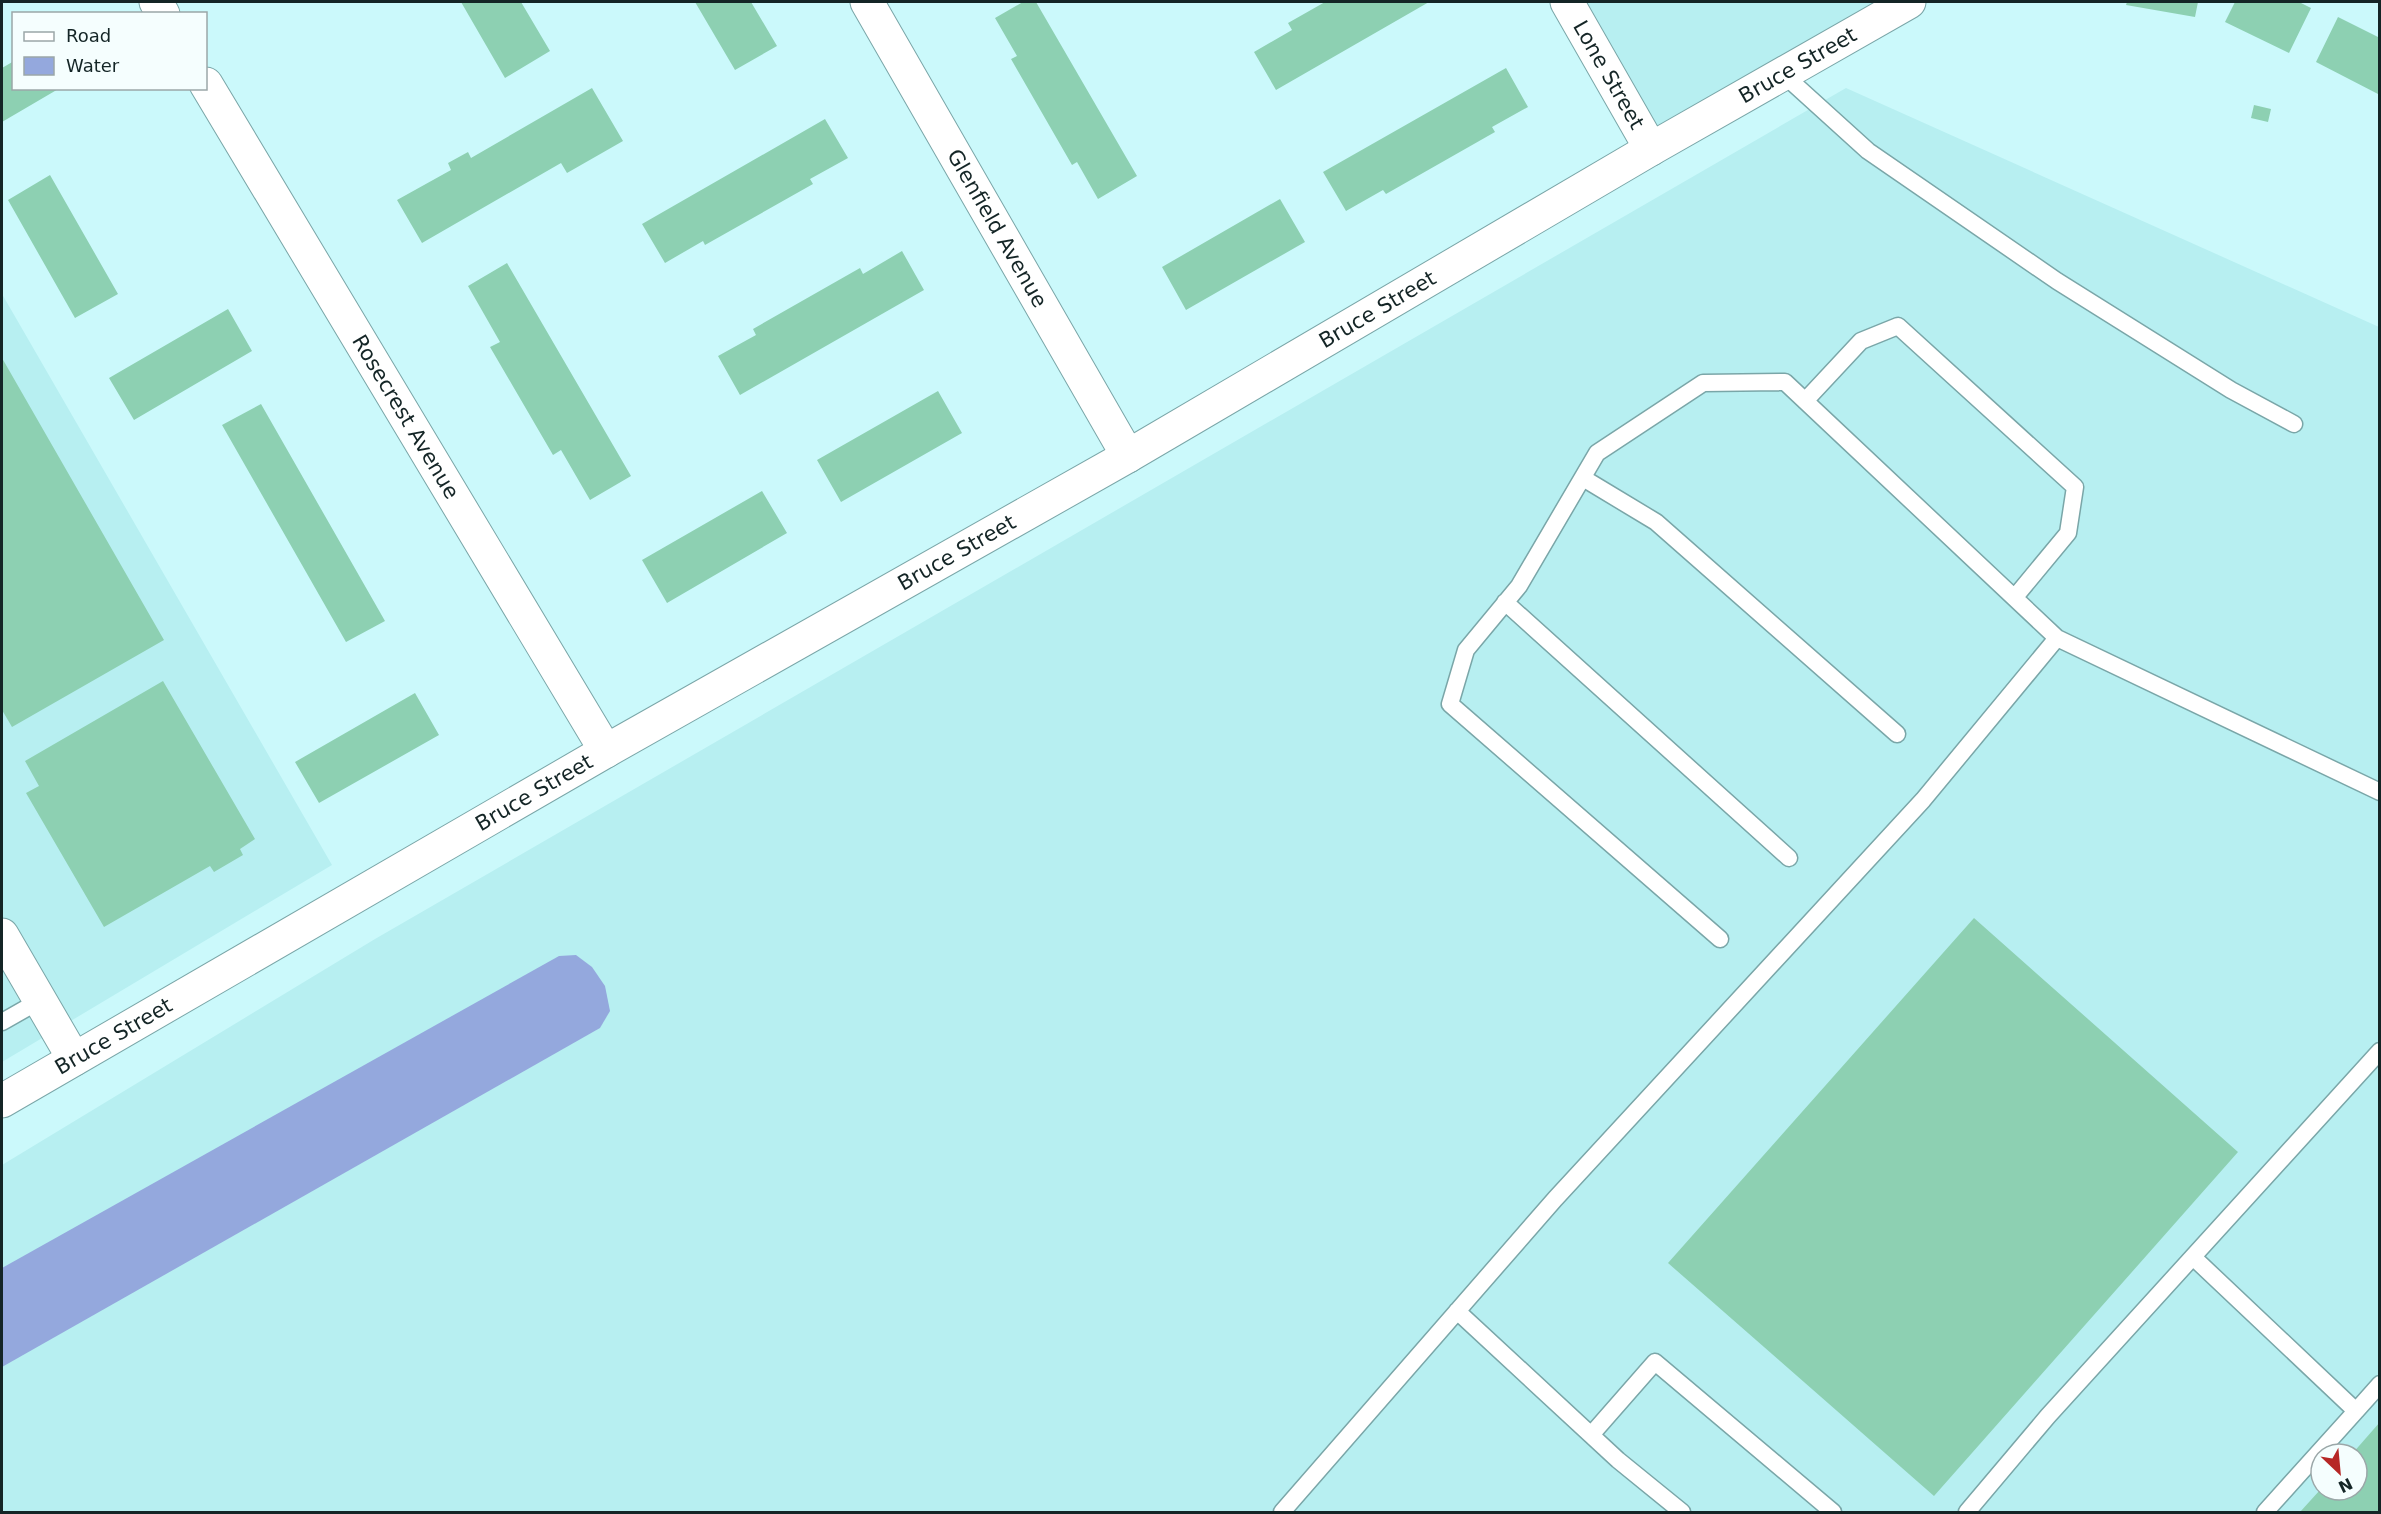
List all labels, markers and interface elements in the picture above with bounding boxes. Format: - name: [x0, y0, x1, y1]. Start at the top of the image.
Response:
- legend: [12, 12, 207, 90]
- street label: Lone Street: [1568, 16, 1649, 133]
- street label: Bruce Street: [1735, 22, 1861, 108]
- text: Road: [66, 25, 111, 46]
- text: Water: [66, 55, 120, 76]
- street label: Glenfield Avenue: [942, 145, 1052, 312]
- street label: Bruce Street: [1315, 266, 1440, 353]
- street label: Rosecrest Avenue: [347, 330, 464, 503]
- street label: Bruce Street: [894, 510, 1020, 596]
- street label: Bruce Street: [471, 749, 597, 836]
- street label: Bruce Street: [51, 993, 176, 1080]
- north arrow: [2309, 1442, 2369, 1502]
- text: N: [2335, 1474, 2356, 1497]

